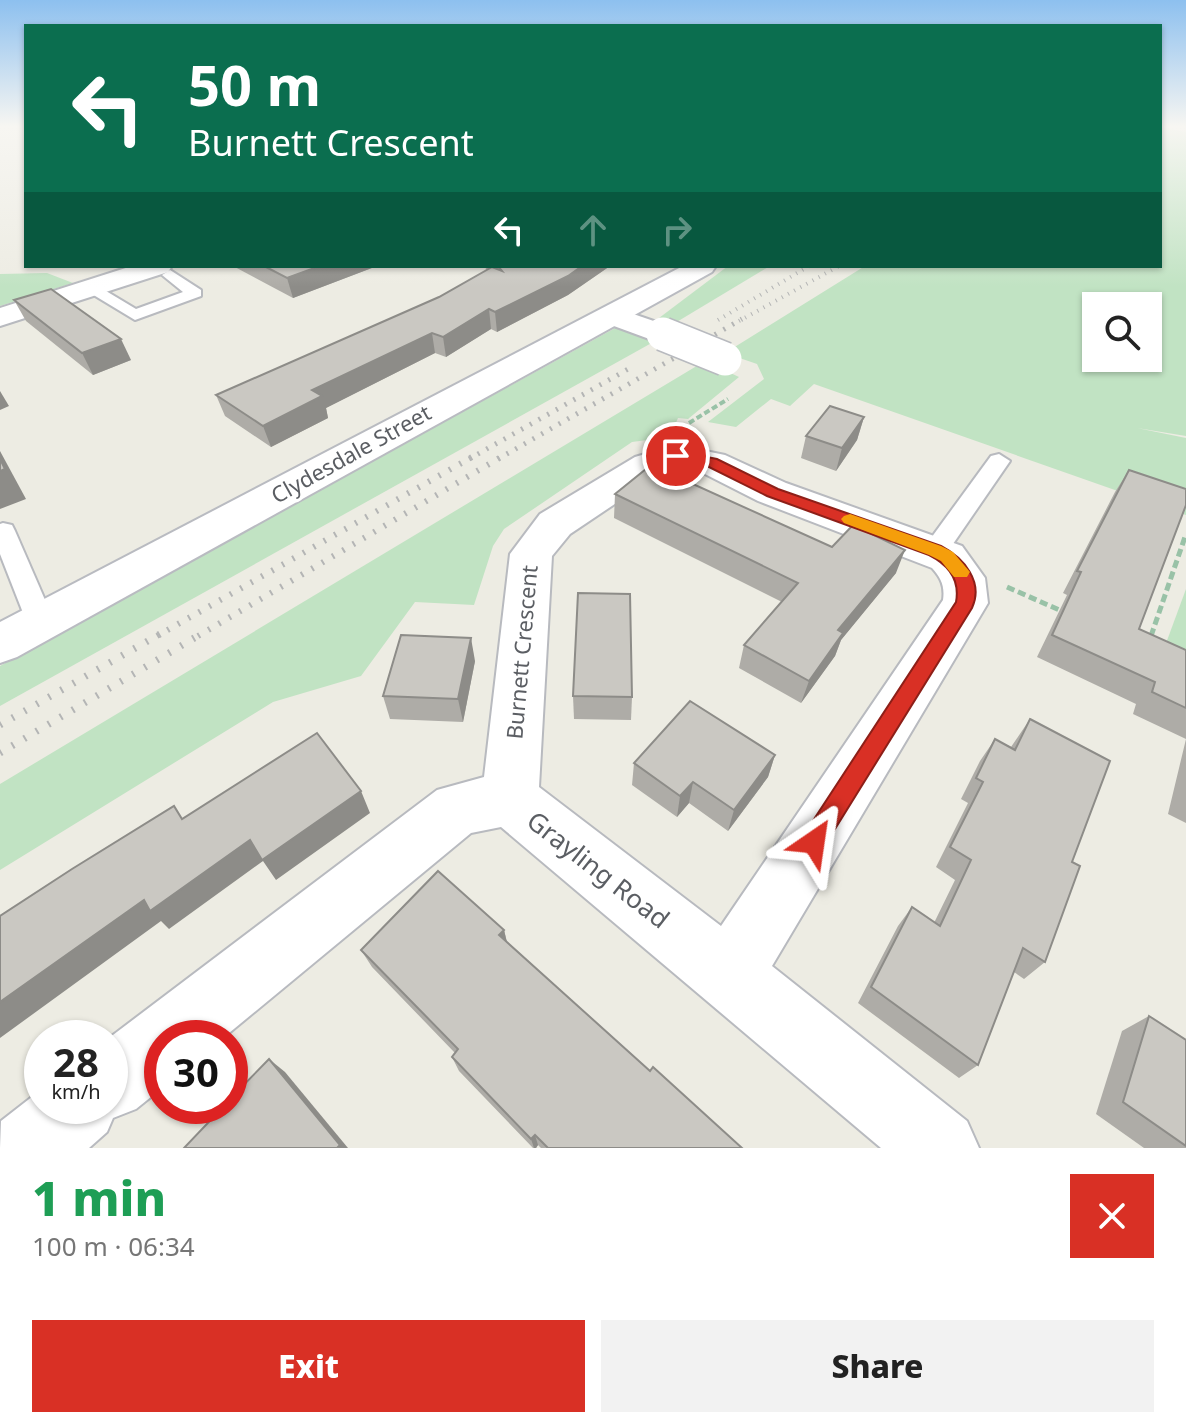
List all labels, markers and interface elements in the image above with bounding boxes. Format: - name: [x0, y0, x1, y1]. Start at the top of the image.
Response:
- text: 50 m: [188, 46, 321, 122]
- icon: left: [56, 56, 160, 160]
- text: Burnett Crescent: [188, 118, 474, 167]
- icon: left: [487, 208, 531, 252]
- icon: ahead: [571, 208, 615, 252]
- icon: right: [655, 208, 699, 252]
- map controls: [1082, 292, 1162, 372]
- button: search: [1082, 292, 1162, 372]
- street label: Clydesdale Street: [265, 397, 436, 509]
- pin: [642, 422, 710, 490]
- icon: arrive: [654, 434, 698, 478]
- street label: Burnett Crescent: [498, 564, 544, 740]
- position arrow: [772, 800, 856, 884]
- street label: Grayling Road: [520, 802, 677, 936]
- speed limit sign: 30: [144, 1020, 248, 1124]
- text: 28: [53, 1034, 99, 1089]
- text: km/h: [51, 1078, 101, 1105]
- text: 1 min: [32, 1165, 166, 1230]
- button: close: [1070, 1174, 1154, 1258]
- text: 100 m · 06:34: [32, 1228, 195, 1264]
- button: Exit: [32, 1320, 585, 1412]
- button: Share: [601, 1320, 1154, 1412]

